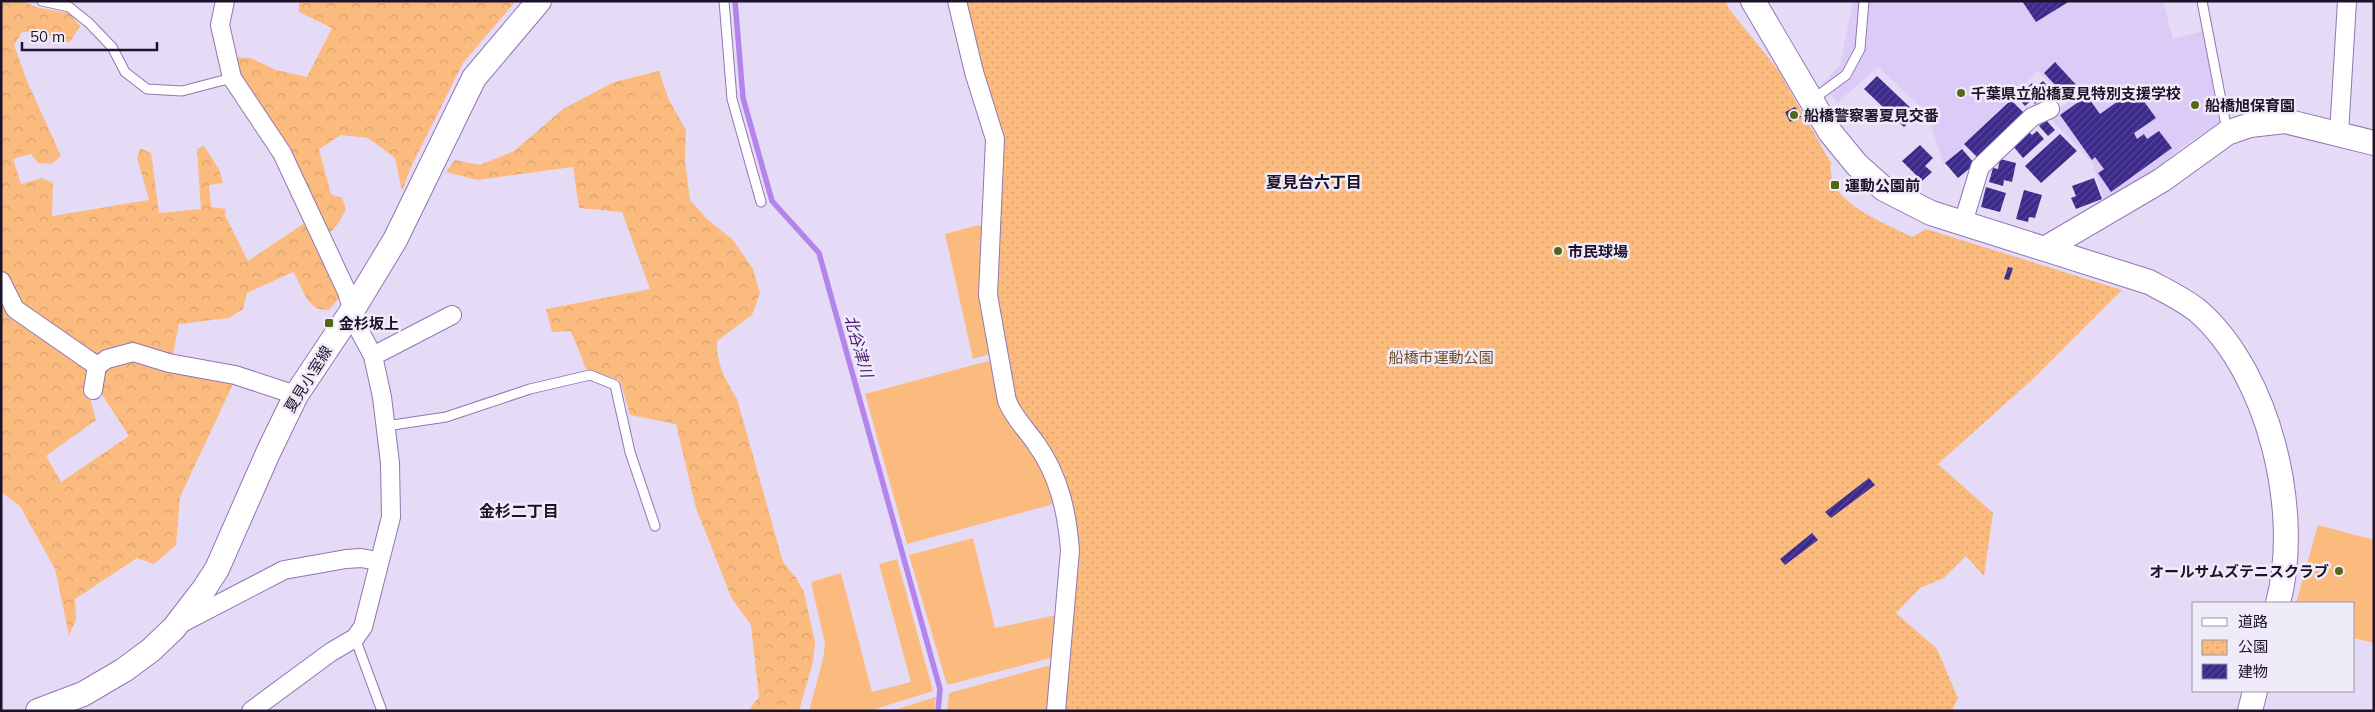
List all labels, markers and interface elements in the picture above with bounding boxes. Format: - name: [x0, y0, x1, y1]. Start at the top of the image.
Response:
- scale bar: [22, 20, 158, 52]
- text: 50 m: [30, 27, 65, 46]
- place label: 千葉県立船橋夏見特別支援学校: [1971, 84, 2181, 103]
- marker: 千葉県立船橋夏見特別支援学校: [1955, 87, 1967, 99]
- place label: 船橋旭保育園: [2205, 96, 2295, 115]
- marker: 船橋旭保育園: [2189, 99, 2201, 111]
- place label: 船橋警察署夏見交番: [1804, 106, 1939, 125]
- marker: 船橋警察署夏見交番: [1788, 109, 1800, 121]
- district label: 夏見台六丁目: [1266, 172, 1362, 192]
- place label: 運動公園前: [1845, 176, 1920, 195]
- marker: 運動公園前: [1829, 179, 1841, 191]
- place label: 市民球場: [1568, 242, 1628, 261]
- marker: 市民球場: [1552, 245, 1564, 257]
- water label: 北谷津川: [841, 312, 878, 381]
- place label: 金杉坂上: [339, 314, 399, 333]
- marker: 金杉坂上: [323, 317, 335, 329]
- street label: 夏見小室線: [280, 342, 336, 416]
- park label: 船橋市運動公園: [1388, 348, 1494, 367]
- district label: 金杉二丁目: [479, 501, 559, 521]
- place label: オールサムズテニスクラブ: [2149, 562, 2329, 581]
- marker: オールサムズテニスクラブ: [2333, 565, 2345, 577]
- legend: [2192, 602, 2355, 692]
- text: 道路: [2238, 612, 2268, 631]
- text: 公園: [2238, 637, 2268, 656]
- text: 建物: [2238, 662, 2268, 681]

